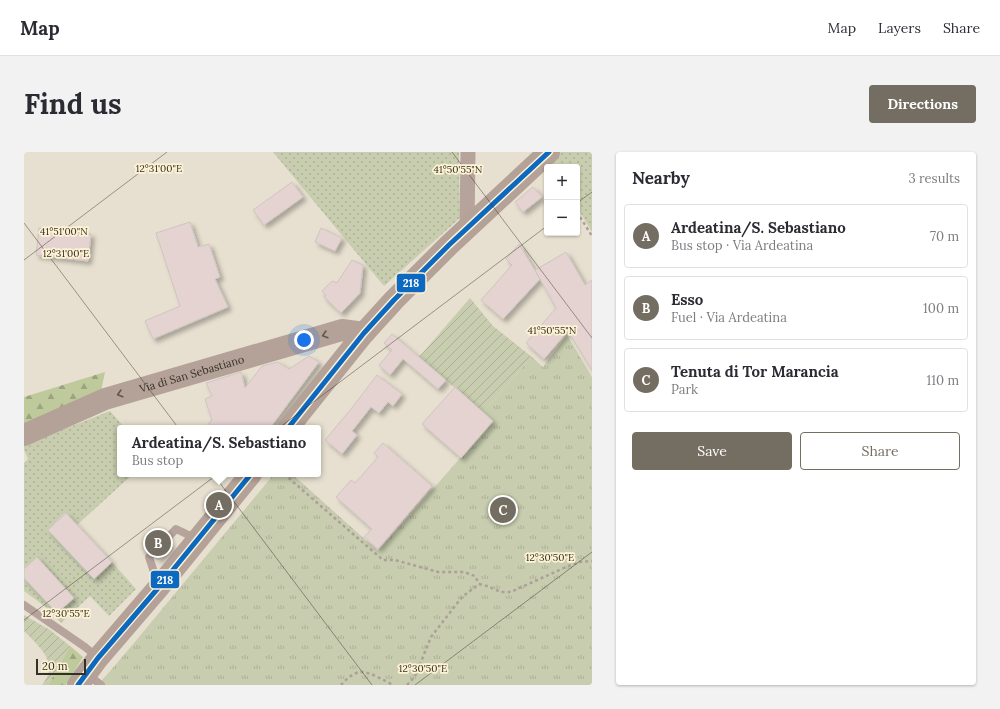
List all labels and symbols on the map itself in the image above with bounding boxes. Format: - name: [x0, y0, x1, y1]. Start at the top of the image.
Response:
- text: 12°31'00"E: [136, 162, 182, 175]
- text: 41°50'55"N: [434, 163, 483, 176]
- text: 41°51'00"N: [40, 225, 88, 238]
- text: 12°31'00"E: [43, 247, 89, 260]
- line badge: 218: [396, 273, 426, 293]
- text: 218: [403, 276, 419, 290]
- text: 41°50'55"N: [528, 324, 577, 337]
- your location: [294, 330, 314, 350]
- one-way arrow: [322, 330, 329, 339]
- street label: Via di San Sebastiano: [137, 352, 246, 396]
- one-way arrow: [117, 390, 123, 398]
- pin: A: [206, 490, 232, 520]
- pin: C: [490, 495, 516, 525]
- pin: B: [145, 528, 171, 558]
- text: 12°30'50"E: [526, 551, 574, 564]
- line badge: 218: [150, 570, 180, 589]
- text: 218: [157, 573, 173, 587]
- text: 12°30'55"E: [42, 607, 90, 620]
- scale bar: [36, 657, 86, 676]
- text: 12°30'50"E: [399, 662, 447, 675]

